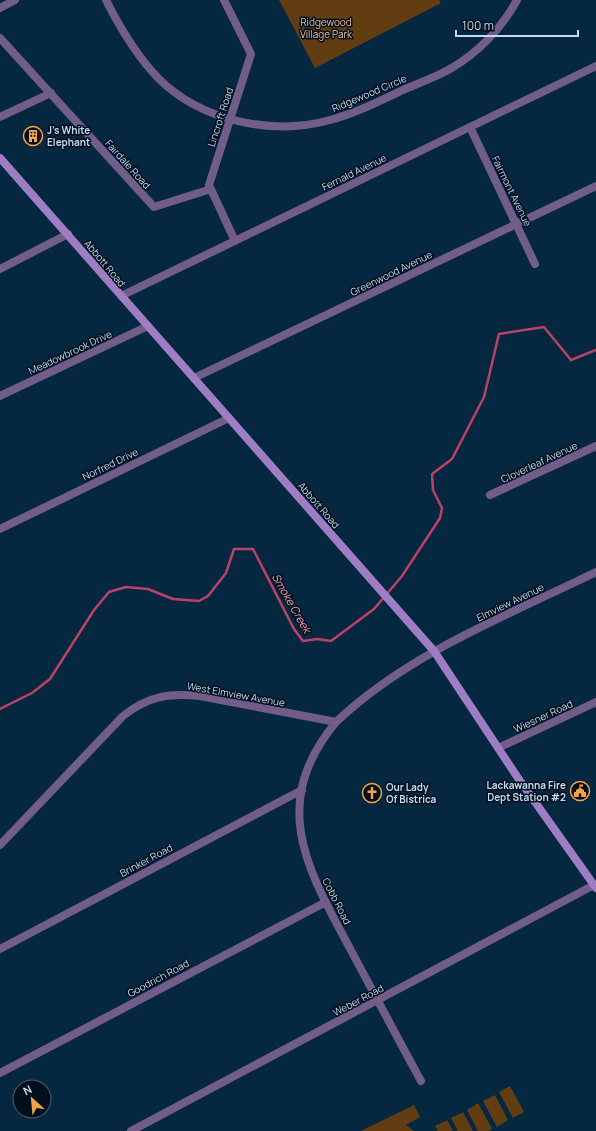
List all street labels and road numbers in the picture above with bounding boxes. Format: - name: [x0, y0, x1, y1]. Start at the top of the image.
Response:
- street label: Ridgewood Circle: [329, 71, 409, 115]
- street label: Lincroft Road: [204, 85, 236, 148]
- street label: Fairdale Road: [102, 136, 154, 192]
- street label: Fernald Avenue: [319, 150, 389, 194]
- street label: Fairmont Avenue: [489, 153, 535, 229]
- street label: Abbott Road: [81, 237, 129, 289]
- street label: Greenwood Avenue: [348, 247, 434, 299]
- street label: Meadowbrook Drive: [26, 326, 114, 377]
- street label: Cloverleaf Avenue: [498, 438, 580, 486]
- street label: Norfred Drive: [80, 444, 140, 484]
- street label: Abbott Road: [295, 479, 343, 531]
- street label: Elmview Avenue: [474, 580, 546, 624]
- street label: West Elmview Avenue: [186, 678, 286, 710]
- street label: Wiesner Road: [511, 696, 575, 736]
- street label: Brinker Road: [117, 840, 175, 880]
- street label: Cobb Road: [319, 875, 355, 927]
- street label: Goodrich Road: [125, 956, 191, 1000]
- street label: Weber Road: [330, 981, 386, 1019]

